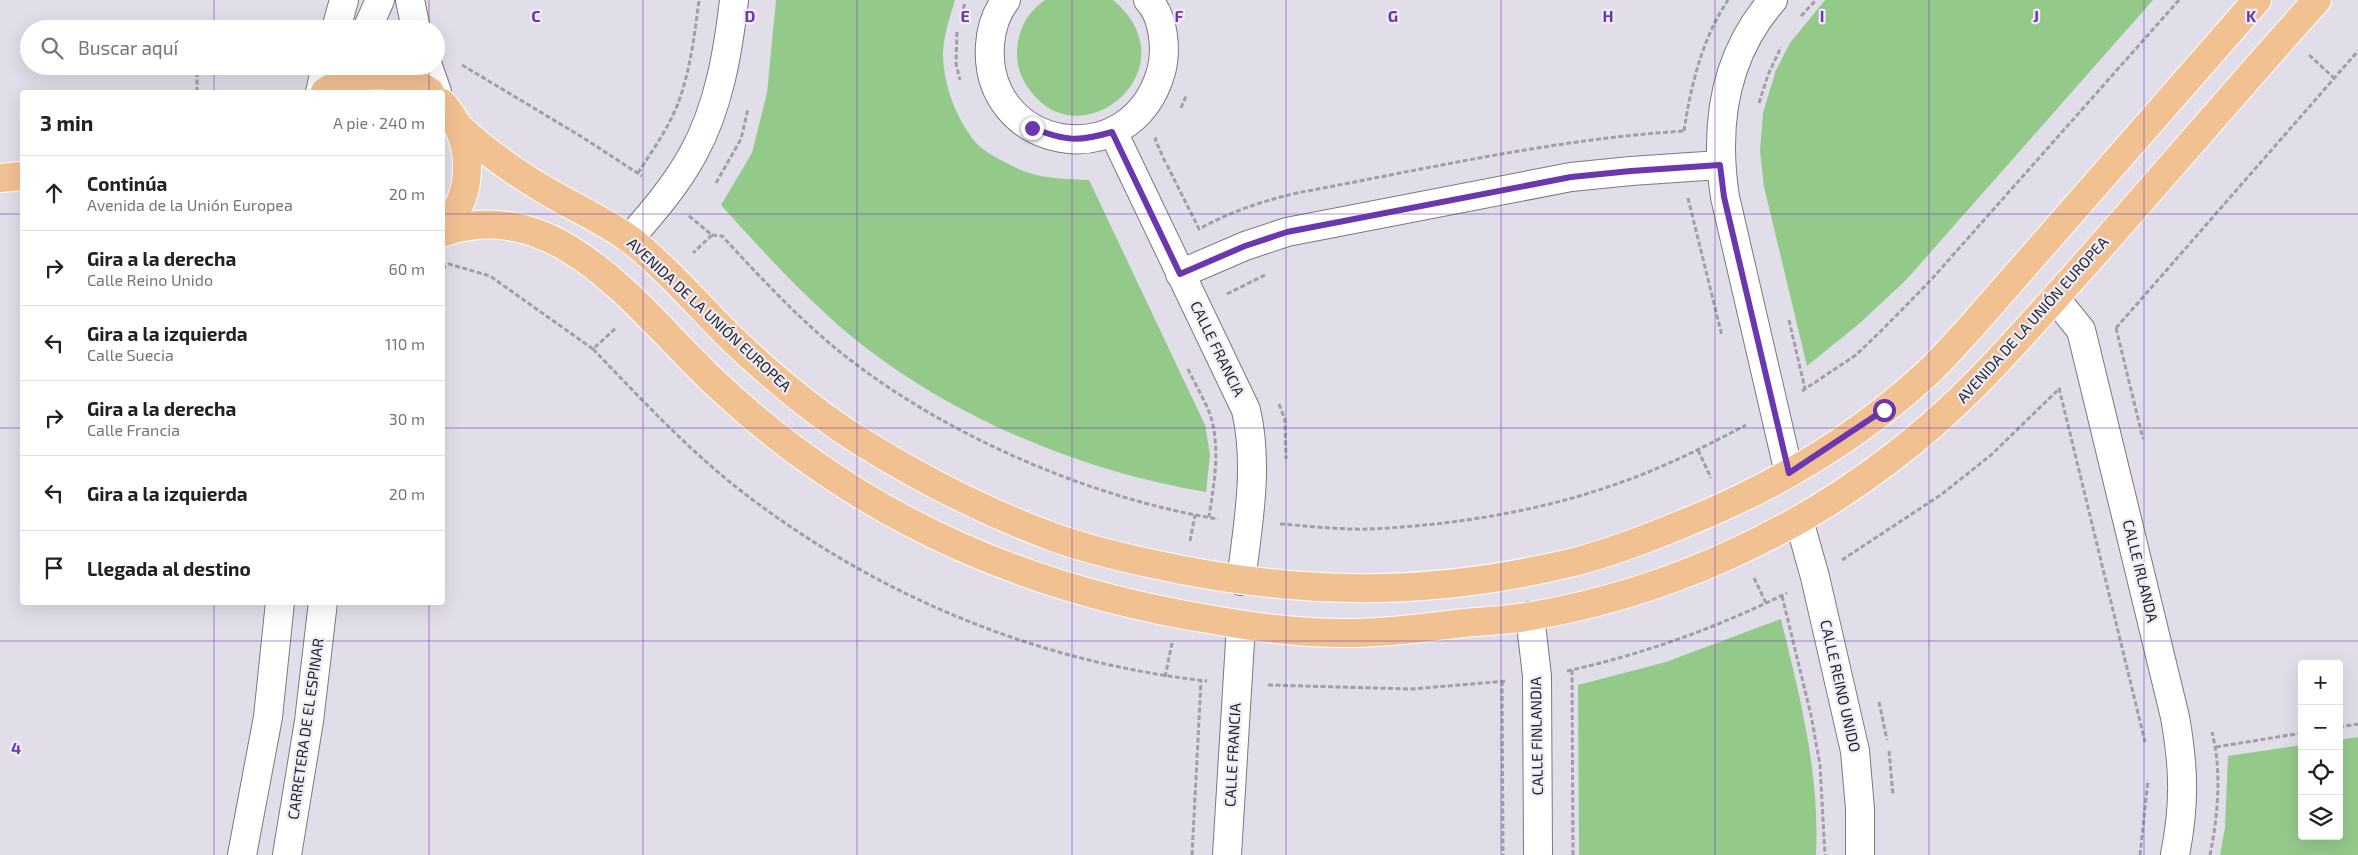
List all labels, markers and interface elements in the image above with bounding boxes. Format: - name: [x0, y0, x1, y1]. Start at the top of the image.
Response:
- text: C: [531, 6, 541, 25]
- text: D: [745, 6, 756, 25]
- text: E: [960, 6, 970, 25]
- text: F: [1175, 6, 1184, 25]
- text: G: [1388, 6, 1398, 25]
- text: H: [1602, 6, 1614, 25]
- text: I: [1820, 6, 1824, 25]
- text: J: [2033, 6, 2039, 25]
- text: K: [2246, 6, 2257, 25]
- search box: [20, 20, 445, 75]
- icon: search: [38, 34, 66, 62]
- text: Buscar aquí: [78, 36, 178, 59]
- text: 3 min: [40, 110, 93, 135]
- text: A pie · 240 m: [333, 113, 425, 132]
- route end: [1021, 117, 1044, 140]
- text: Continúa: [87, 172, 167, 195]
- icon: ahead: [40, 179, 68, 207]
- text: 20 m: [389, 184, 425, 203]
- text: Avenida de la Unión Europea: [87, 195, 293, 214]
- street label: AVENIDA DE LA UNIÓN EUROPEA: [1953, 232, 2112, 406]
- street label: AVENIDA DE LA UNIÓN EUROPEA: [624, 234, 796, 395]
- text: Gira a la derecha: [87, 247, 236, 270]
- icon: right: [40, 254, 68, 282]
- text: 60 m: [389, 259, 425, 278]
- text: Calle Reino Unido: [87, 270, 213, 289]
- street label: CALLE FRANCIA: [1187, 298, 1249, 400]
- text: Gira a la izquierda: [87, 322, 248, 345]
- icon: left: [40, 329, 68, 357]
- text: 110 m: [385, 334, 425, 353]
- text: Calle Suecia: [87, 345, 174, 364]
- text: Gira a la derecha: [87, 397, 236, 420]
- route start: [1873, 399, 1896, 422]
- icon: right: [40, 404, 68, 432]
- text: 30 m: [389, 409, 425, 428]
- text: Calle Francia: [87, 420, 180, 439]
- icon: left: [40, 479, 68, 507]
- text: Gira a la izquierda: [87, 482, 248, 505]
- text: 20 m: [389, 484, 425, 503]
- street label: CALLE IRLANDA: [2120, 518, 2163, 625]
- icon: arrive: [40, 554, 68, 582]
- text: Llegada al destino: [87, 557, 251, 580]
- street label: CALLE REINO UNIDO: [1817, 618, 1865, 754]
- street label: CARRETERA DE EL ESPINAR: [283, 637, 327, 821]
- map controls: [2298, 660, 2343, 840]
- button: +: [2298, 660, 2343, 705]
- street label: CALLE FINLANDIA: [1526, 676, 1546, 795]
- street label: CALLE FRANCIA: [1220, 702, 1244, 807]
- button: −: [2298, 705, 2343, 750]
- text: 4: [11, 738, 21, 757]
- button: locate: [2298, 750, 2343, 795]
- button: layers: [2298, 795, 2343, 840]

